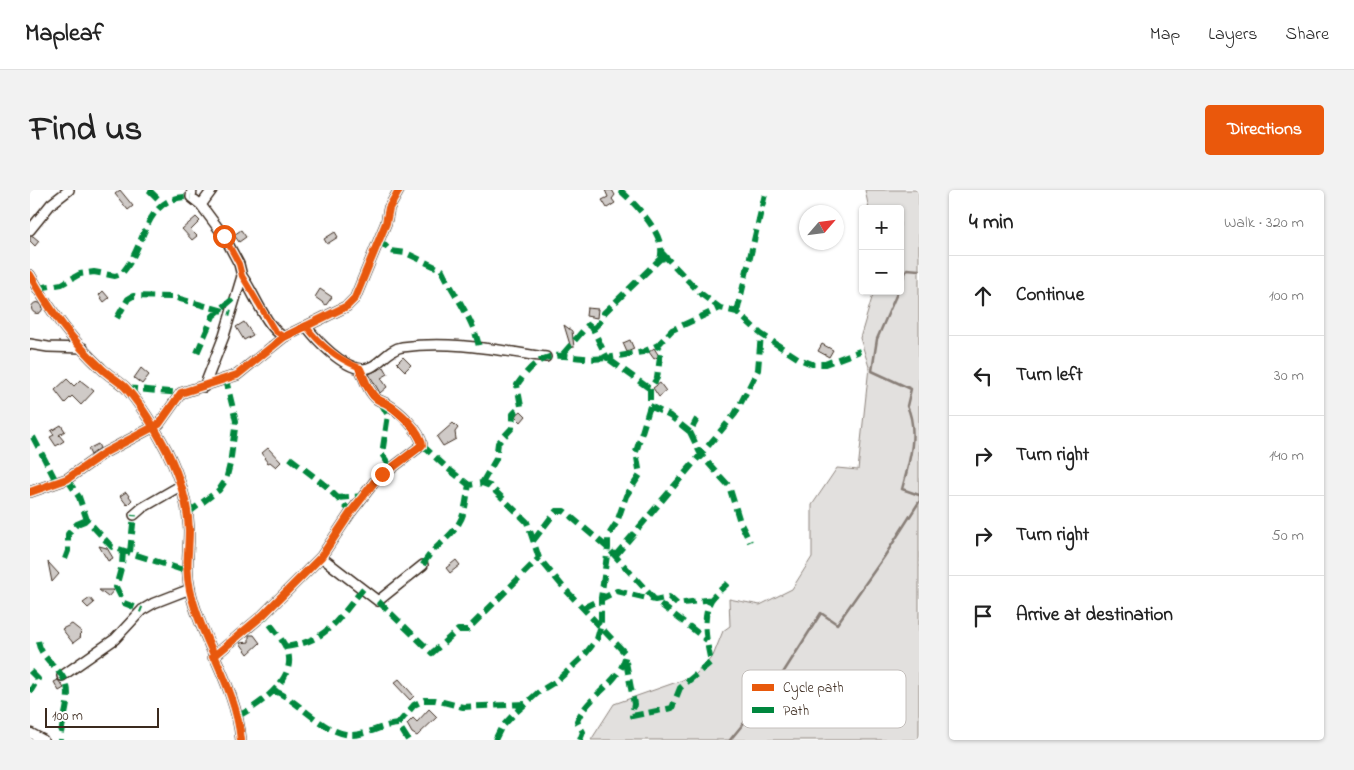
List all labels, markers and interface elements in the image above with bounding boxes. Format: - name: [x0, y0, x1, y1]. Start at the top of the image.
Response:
- text: Mapleaf: [25, 17, 104, 52]
- text: Map: [1150, 22, 1180, 48]
- text: Layers: [1208, 22, 1258, 48]
- text: Share: [1286, 22, 1329, 48]
- text: Find us: [30, 105, 142, 156]
- button: Directions: [1205, 105, 1324, 155]
- north arrow: [799, 205, 844, 250]
- map controls: [859, 205, 904, 295]
- button: +: [859, 205, 904, 250]
- text: 4 min: [969, 208, 1013, 238]
- text: Walk · 320 m: [1224, 211, 1304, 235]
- route start: [213, 225, 236, 248]
- button: −: [859, 250, 904, 295]
- icon: ahead: [969, 282, 997, 310]
- text: Continue: [1016, 282, 1084, 309]
- text: 100 m: [1269, 284, 1304, 308]
- icon: left: [969, 362, 997, 390]
- text: Turn left: [1016, 362, 1083, 389]
- text: 30 m: [1274, 364, 1304, 388]
- icon: right: [969, 442, 997, 470]
- text: Turn right: [1016, 442, 1089, 469]
- text: 140 m: [1269, 444, 1304, 468]
- route end: [371, 463, 394, 486]
- icon: right: [969, 522, 997, 550]
- text: Turn right: [1016, 522, 1089, 549]
- text: 50 m: [1272, 524, 1304, 548]
- icon: arrive: [969, 602, 997, 630]
- text: Arrive at destination: [1016, 602, 1173, 629]
- legend: [742, 670, 906, 728]
- text: Cycle path: [783, 678, 844, 700]
- text: Path: [783, 701, 809, 722]
- scale bar: [45, 705, 159, 728]
- text: 100 m: [52, 706, 83, 727]

